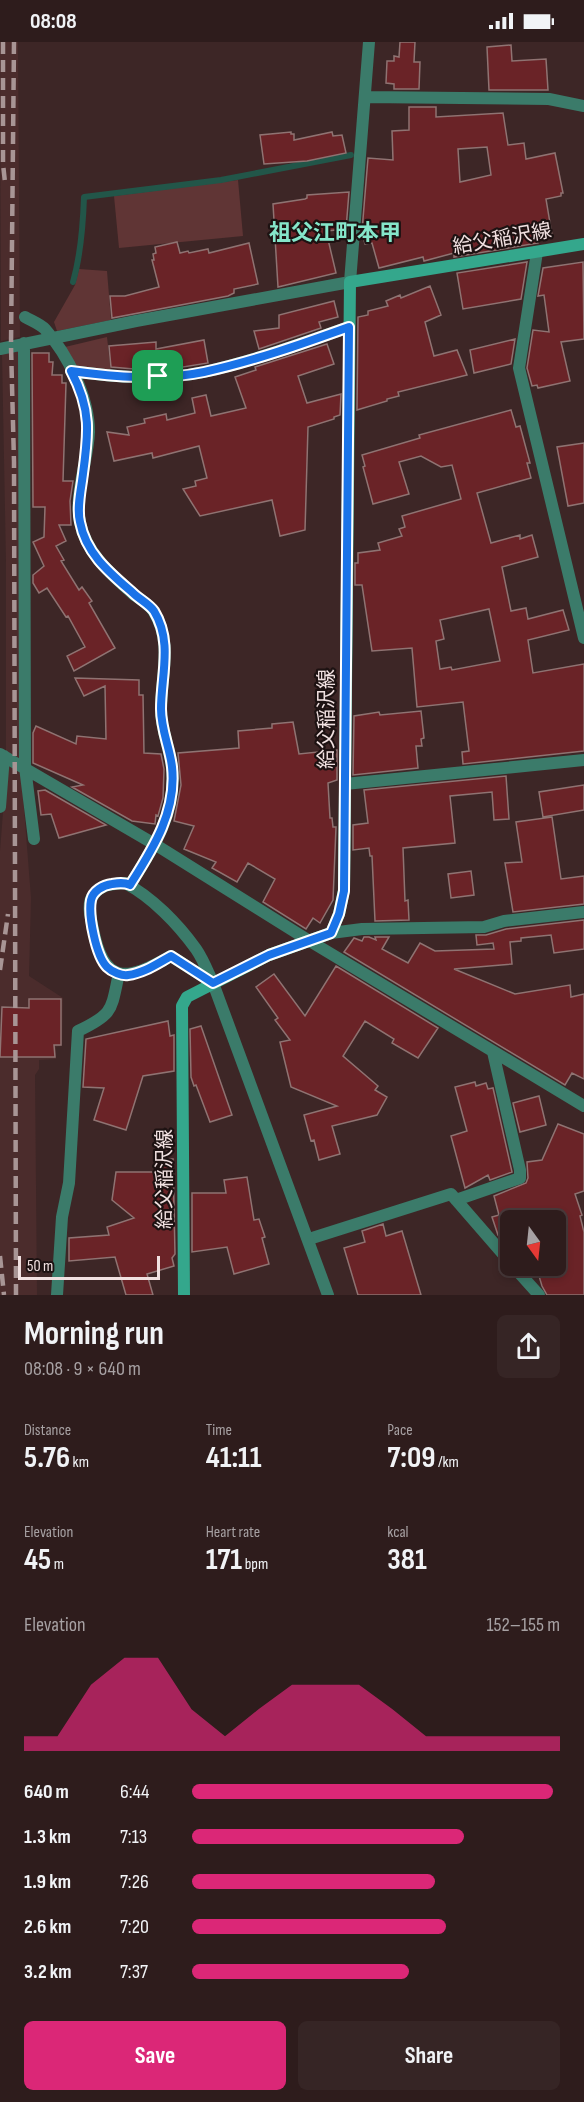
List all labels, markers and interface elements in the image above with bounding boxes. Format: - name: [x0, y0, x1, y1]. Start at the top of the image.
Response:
- text: 08:08: [30, 8, 77, 35]
- street label: 給父稲沢線: [451, 218, 553, 259]
- district label: 祖父江町本甲: [269, 220, 401, 247]
- pin: [132, 350, 183, 401]
- icon: arrive: [141, 359, 174, 392]
- street label: 給父稲沢線: [315, 669, 339, 769]
- street label: 給父稲沢線: [153, 1129, 177, 1229]
- north arrow: [500, 1210, 566, 1276]
- map controls: [500, 1210, 566, 1276]
- scale bar: [18, 1253, 160, 1280]
- text: 50 m: [27, 1257, 53, 1276]
- text: Morning run: [24, 1314, 164, 1354]
- button: share: [497, 1315, 560, 1378]
- text: 08:08 · 9 × 640 m: [24, 1357, 141, 1381]
- text: Distance: [24, 1421, 71, 1440]
- text: Time: [206, 1421, 232, 1440]
- text: Pace: [387, 1421, 413, 1440]
- text: 5.76: [24, 1440, 70, 1476]
- text: 41:11: [206, 1440, 262, 1476]
- text: 7:09: [387, 1440, 436, 1476]
- text: km: [70, 1453, 89, 1472]
- text: /km: [436, 1453, 459, 1472]
- text: Elevation: [24, 1523, 73, 1542]
- text: Heart rate: [206, 1523, 260, 1542]
- text: kcal: [387, 1523, 409, 1542]
- text: 45: [24, 1542, 51, 1578]
- text: 171: [206, 1542, 242, 1578]
- text: 381: [387, 1542, 427, 1578]
- text: m: [51, 1555, 64, 1574]
- text: bpm: [242, 1555, 268, 1574]
- text: Elevation: [24, 1613, 86, 1637]
- text: 152–155 m: [487, 1613, 560, 1637]
- text: 640 m: [24, 1780, 69, 1804]
- text: 6:44: [120, 1780, 149, 1804]
- text: 1.3 km: [24, 1825, 71, 1849]
- text: 7:13: [120, 1825, 147, 1849]
- text: 1.9 km: [24, 1870, 71, 1894]
- text: 7:26: [120, 1870, 149, 1894]
- text: 2.6 km: [24, 1915, 71, 1939]
- text: 7:20: [120, 1915, 149, 1939]
- text: 3.2 km: [24, 1960, 72, 1984]
- text: 7:37: [120, 1960, 148, 1984]
- button: Save: [24, 2021, 286, 2090]
- button: Share: [298, 2021, 560, 2090]

